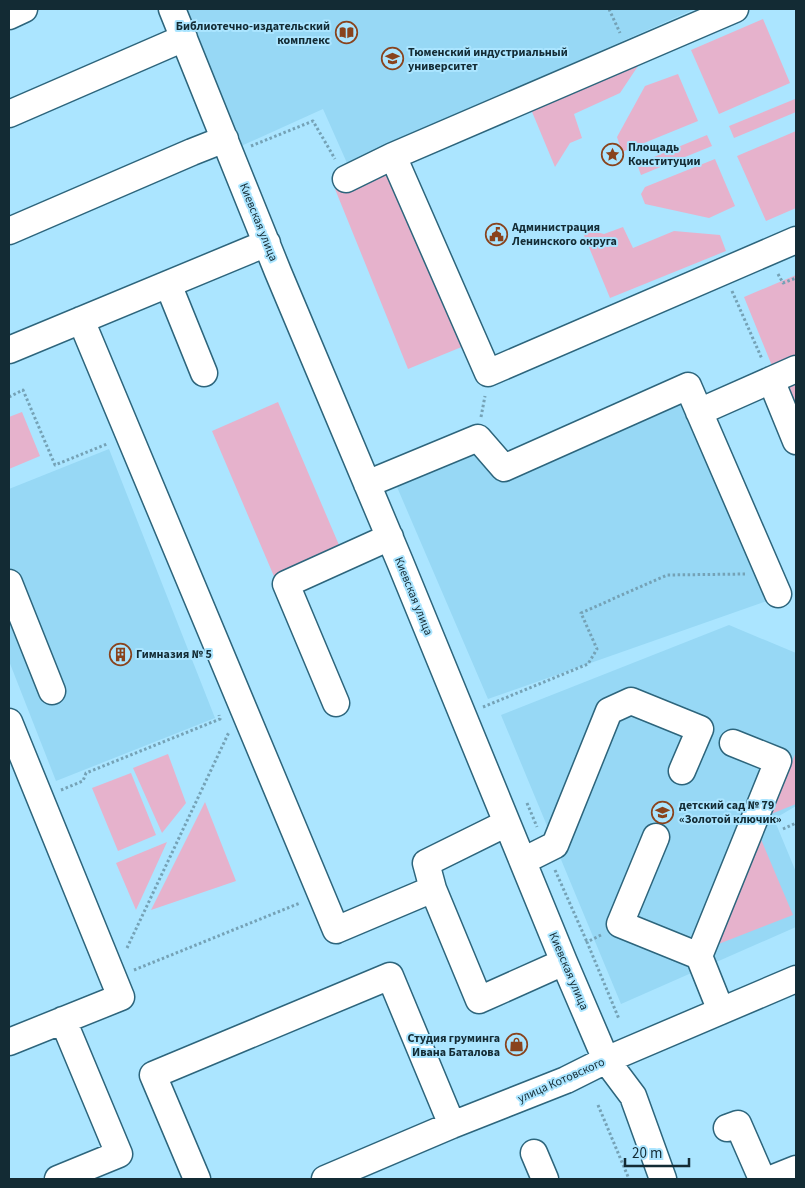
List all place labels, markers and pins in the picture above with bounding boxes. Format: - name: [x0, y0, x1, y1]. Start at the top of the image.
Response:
- place label: Библиотечно-издательский комплекс: [176, 18, 330, 49]
- library icon: Библиотечно-издательский комплекс: [334, 21, 358, 45]
- place label: Тюменский индустриальный университет: [408, 44, 568, 75]
- school or university icon: Тюменский индустриальный университет: [380, 47, 404, 71]
- place label: Площадь Конституции: [628, 139, 701, 170]
- place icon: Площадь Конституции: [600, 142, 624, 166]
- place label: Администрация Ленинского округа: [511, 219, 617, 250]
- public building icon: Администрация Ленинского округа: [484, 222, 508, 246]
- building icon: Гимназия № 5: [108, 642, 132, 666]
- place label: Гимназия № 5: [136, 646, 212, 663]
- place label: детский сад № 79 «Золотой ключик»: [679, 797, 782, 828]
- school or university icon: детский сад № 79 «Золотой ключик»: [651, 800, 675, 824]
- place label: Студия груминга Ивана Баталова: [407, 1030, 500, 1061]
- shop icon: Студия груминга Ивана Баталова: [504, 1033, 528, 1057]

